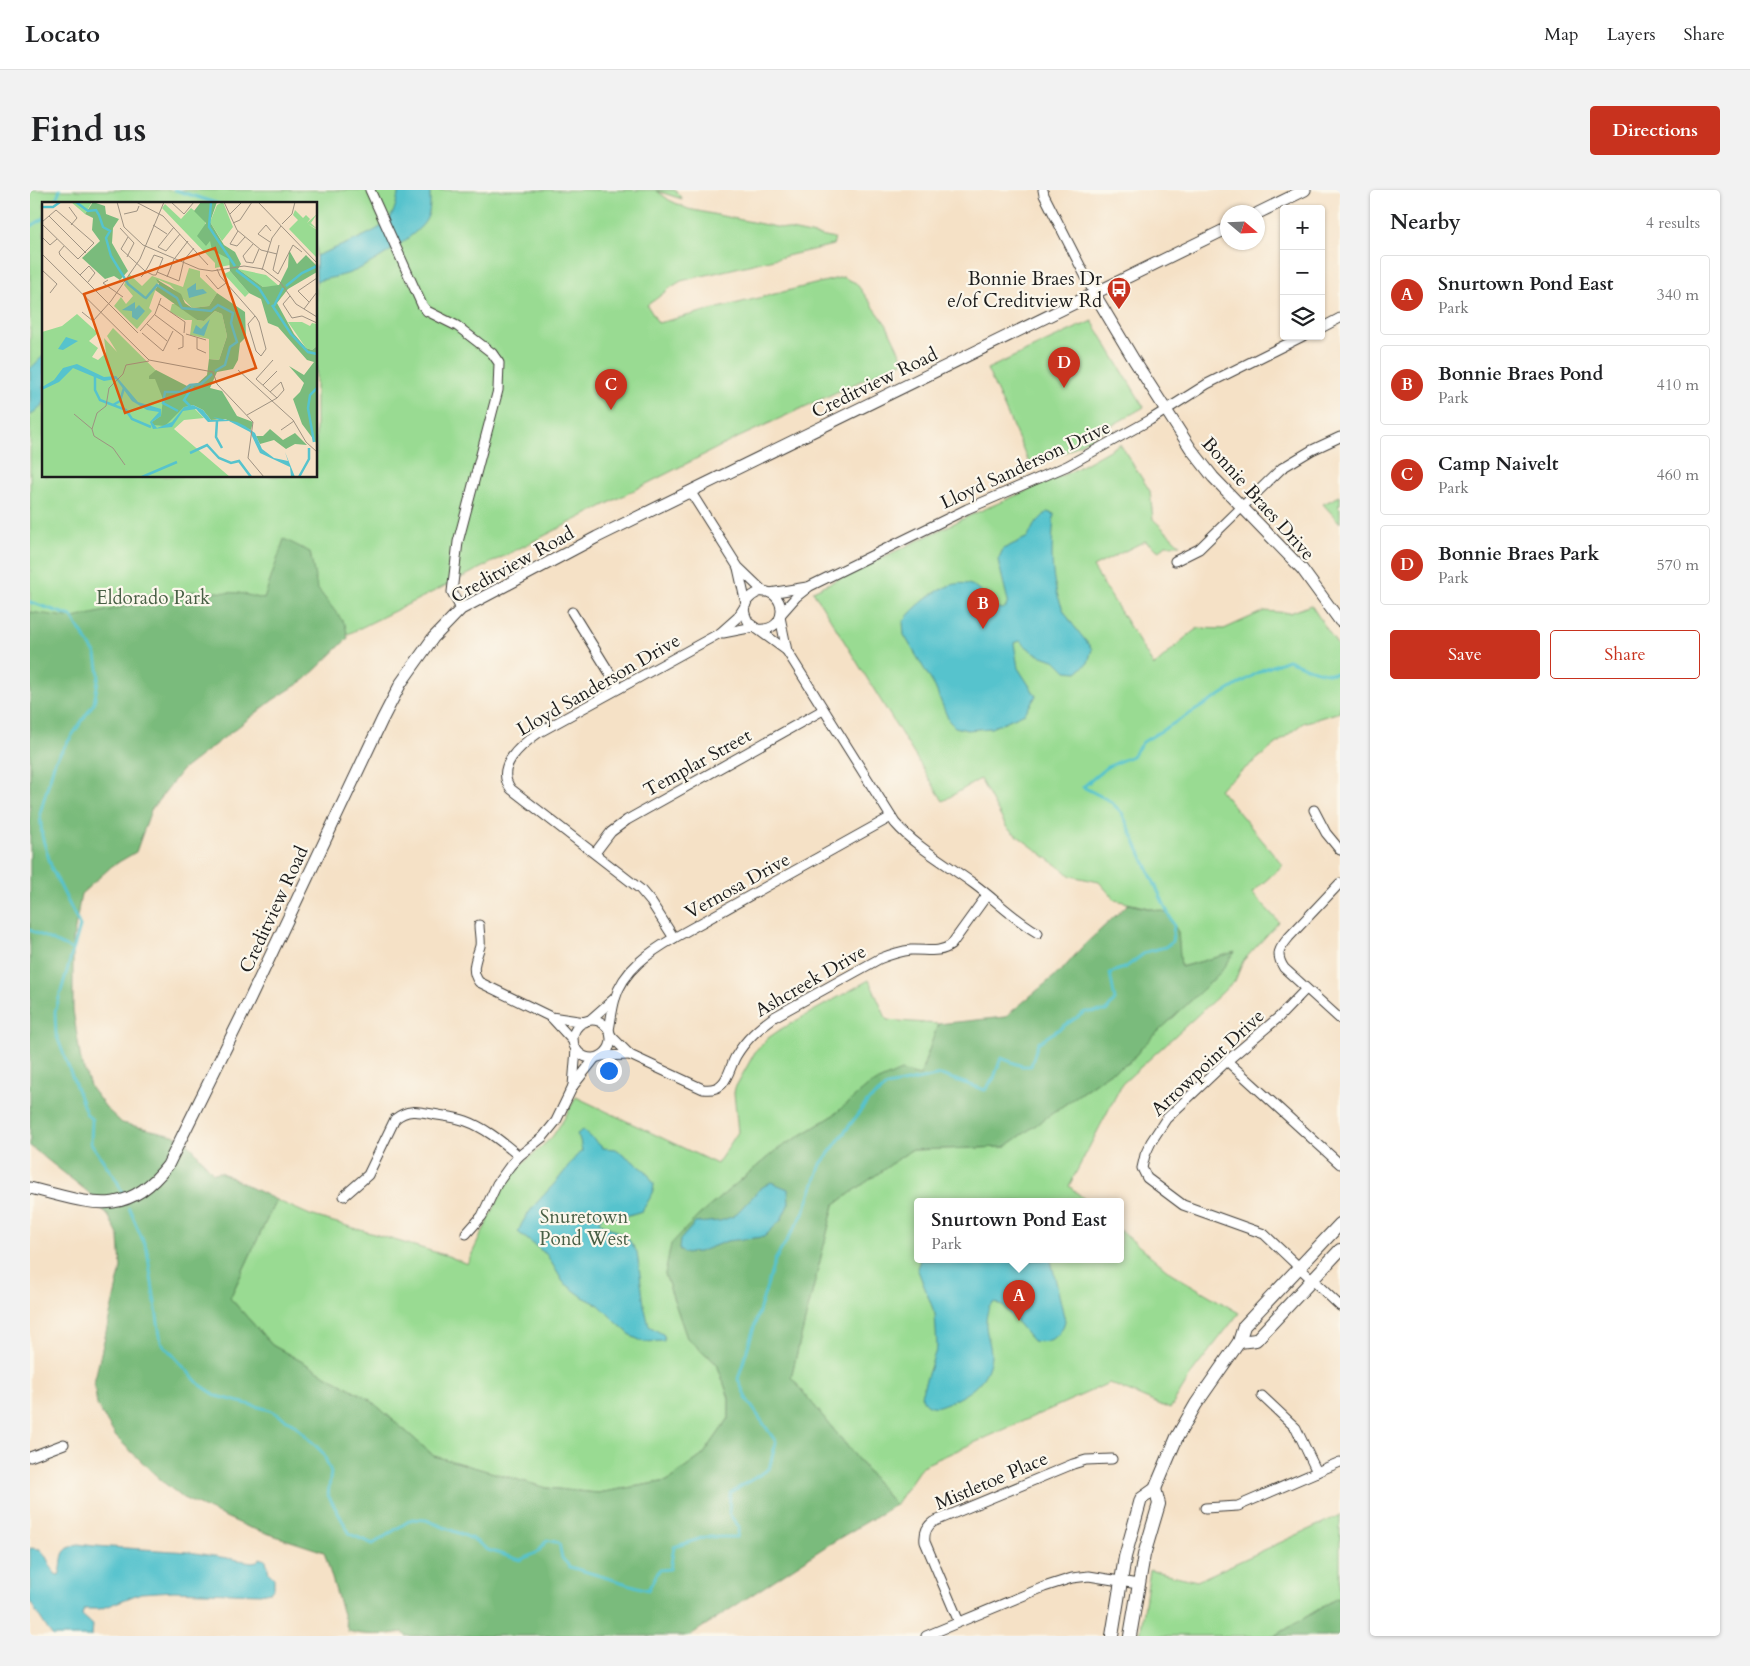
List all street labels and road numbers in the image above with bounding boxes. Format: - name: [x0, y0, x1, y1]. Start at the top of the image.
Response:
- street label: Creditview Road: [807, 341, 942, 425]
- street label: Lloyd Sanderson Drive: [936, 414, 1115, 516]
- street label: Bonnie Braes Drive: [1196, 431, 1321, 566]
- street label: Creditview Road: [446, 520, 579, 610]
- street label: Lloyd Sanderson Drive: [512, 627, 685, 742]
- street label: Templar Street: [639, 723, 756, 803]
- street label: Creditview Road: [233, 842, 315, 977]
- street label: Vernosa Drive: [680, 846, 795, 925]
- street label: Ashcreek Drive: [750, 939, 871, 1023]
- street label: Arrowpoint Drive: [1145, 1003, 1270, 1122]
- street label: Mistletoe Place: [931, 1445, 1052, 1516]

